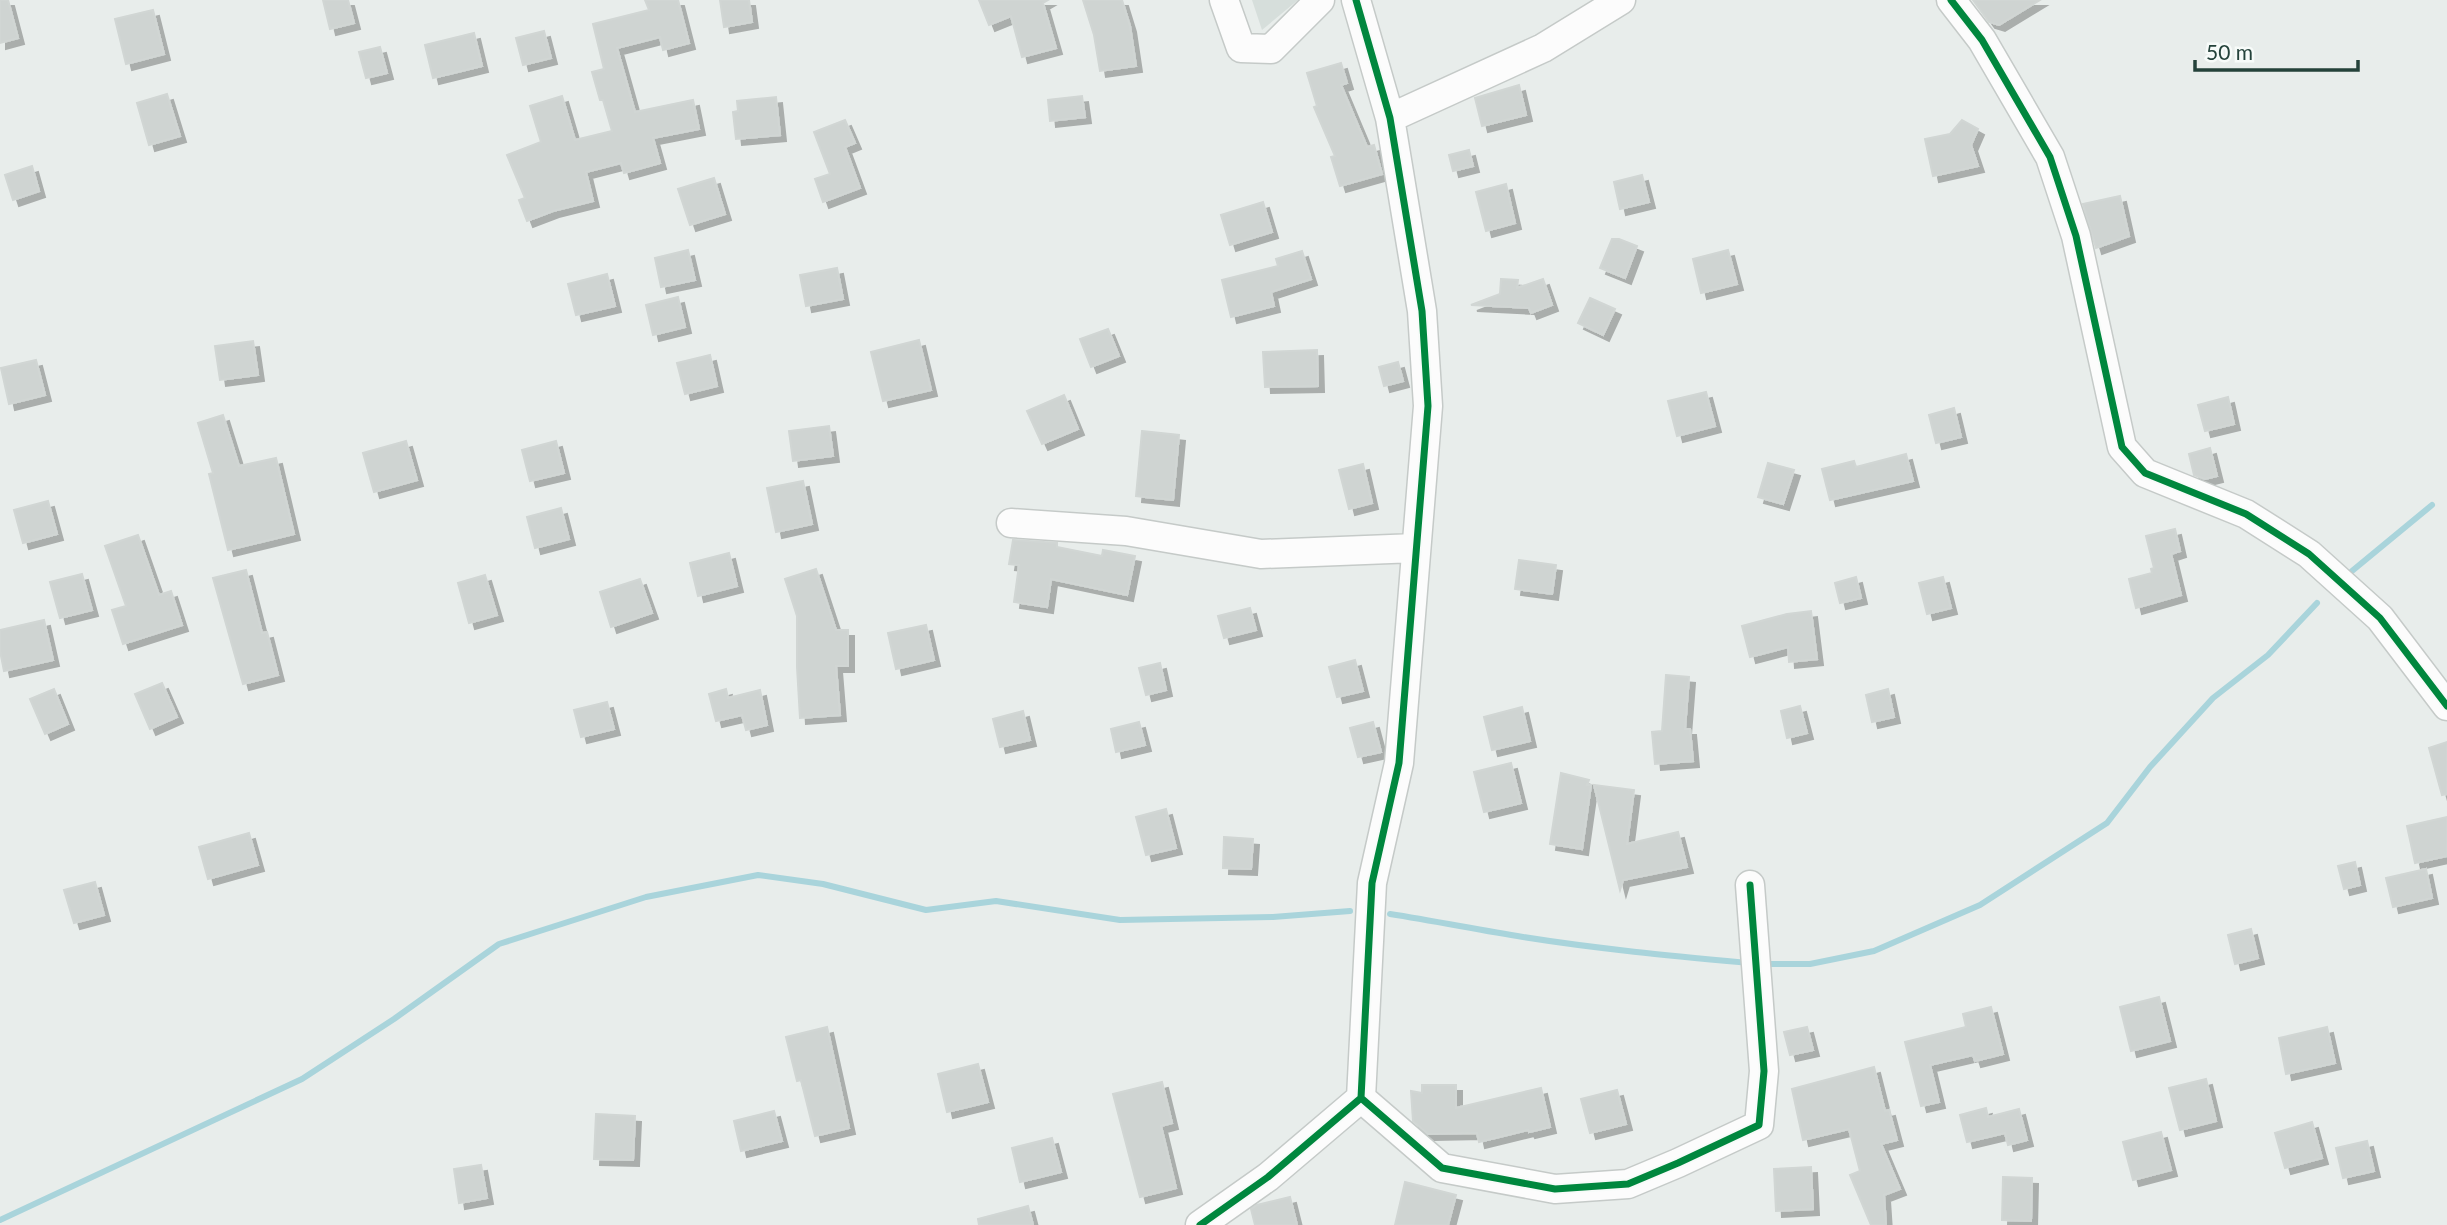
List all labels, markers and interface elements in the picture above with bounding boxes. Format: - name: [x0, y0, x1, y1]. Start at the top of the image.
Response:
- scale bar: [2195, 28, 2358, 72]
- text: 50 m: [2206, 39, 2253, 64]

